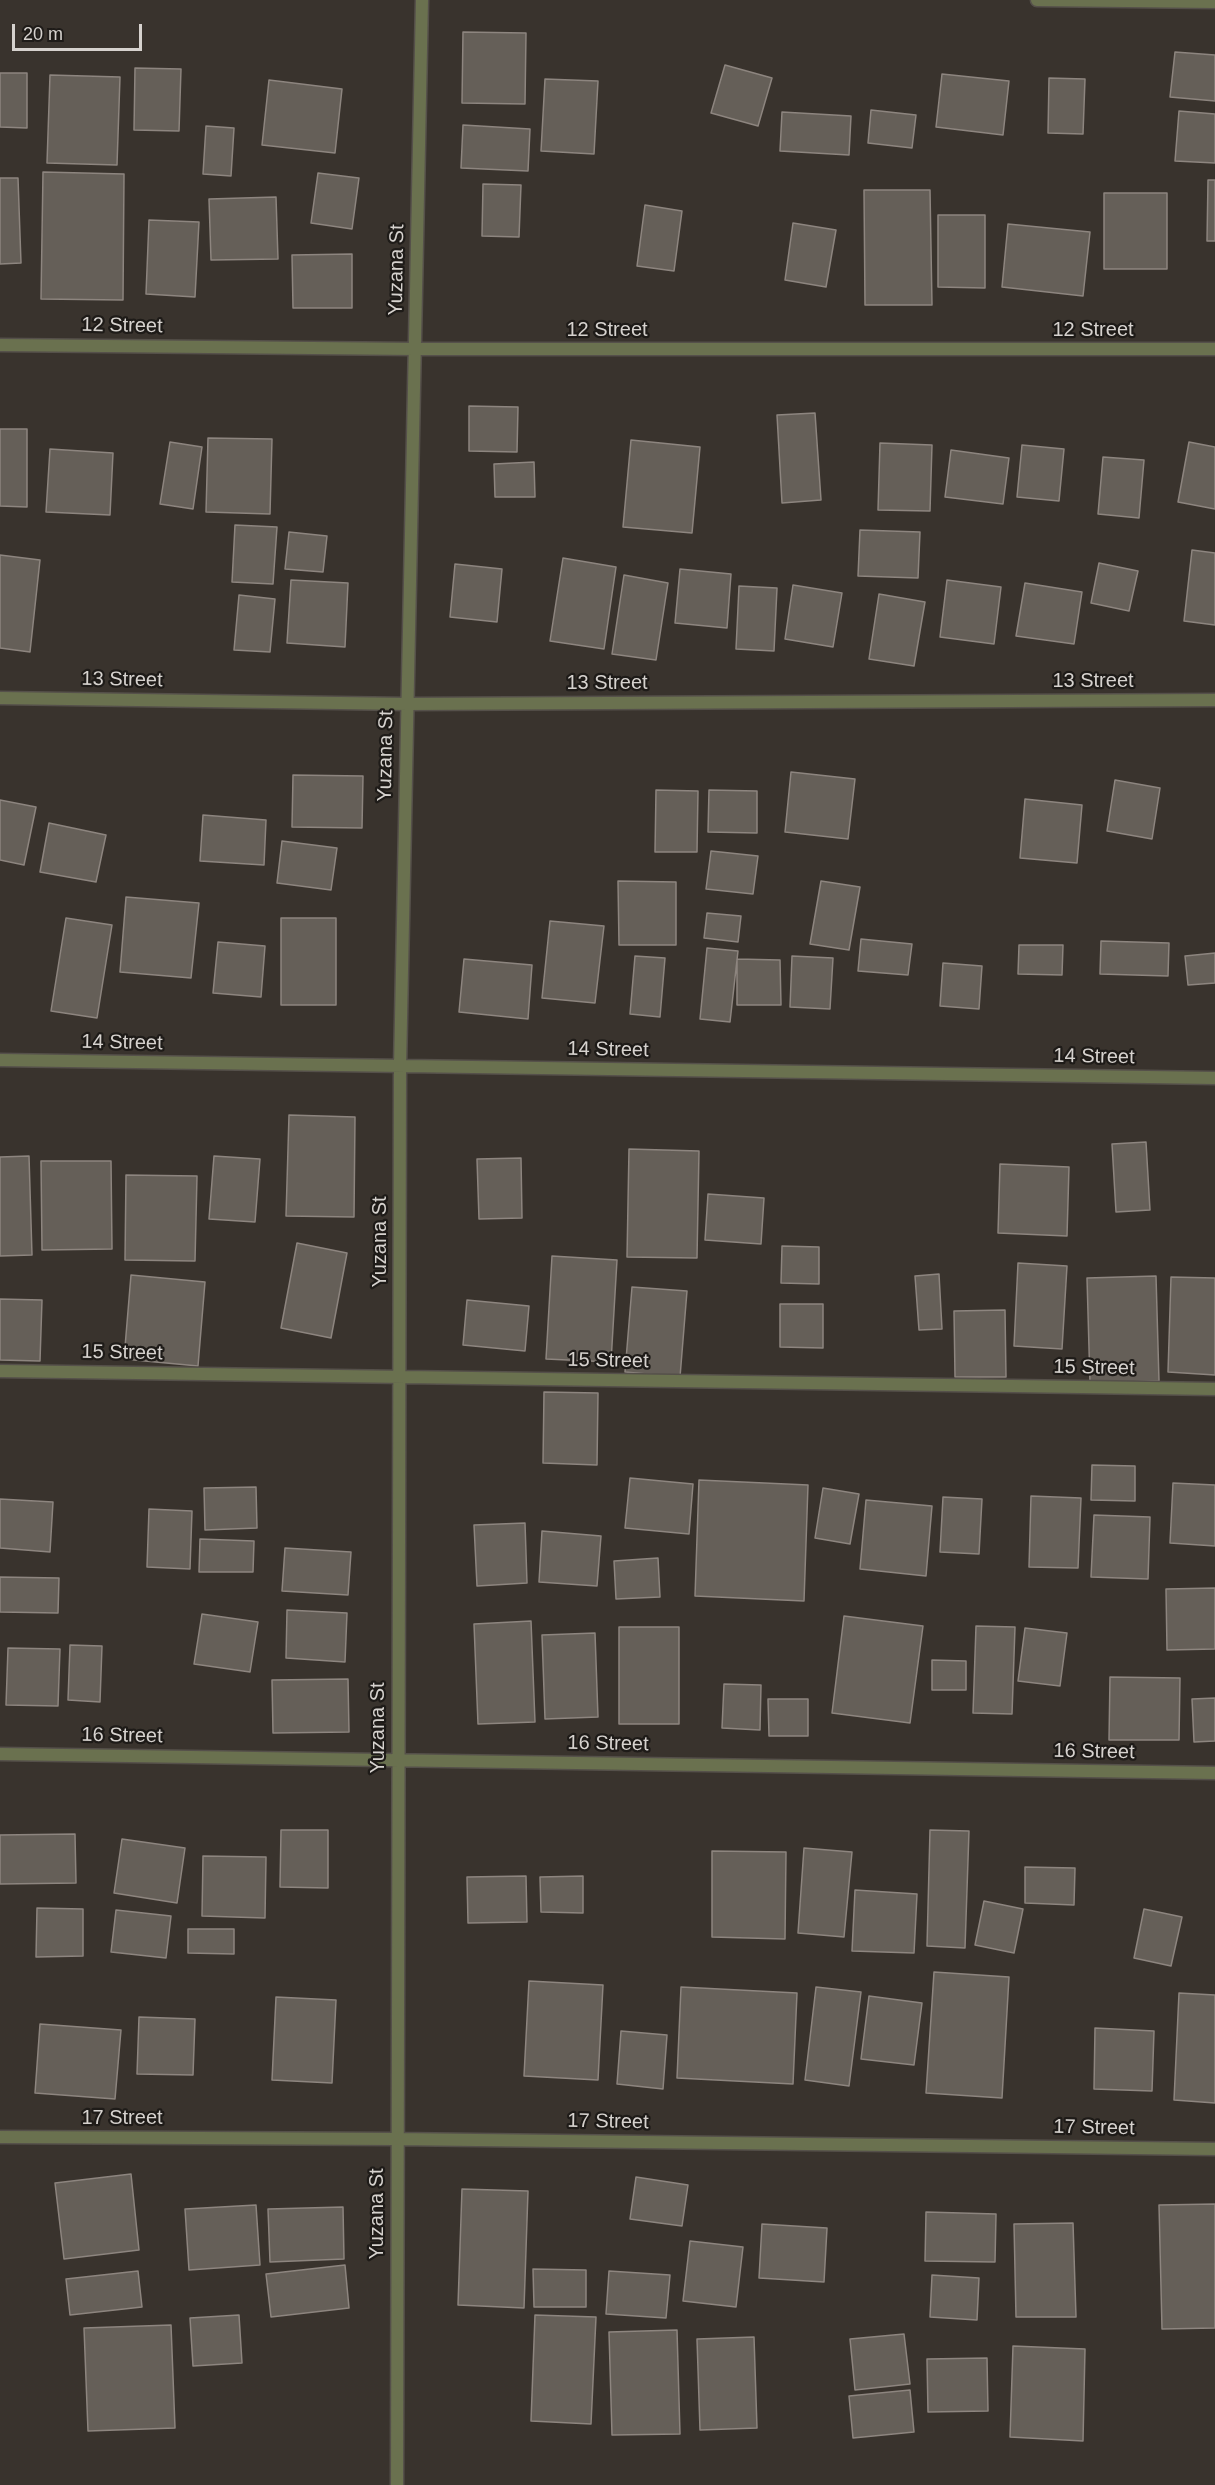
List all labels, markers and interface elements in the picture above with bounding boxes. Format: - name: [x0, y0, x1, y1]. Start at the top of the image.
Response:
- scale bar: [15, 12, 146, 50]
- text: 20 m: [23, 24, 63, 44]
- street label: Yuzana St: [384, 224, 410, 316]
- street label: 12 Street: [81, 313, 163, 339]
- street label: 12 Street: [566, 318, 648, 342]
- street label: 12 Street: [1052, 318, 1134, 342]
- street label: 13 Street: [81, 667, 163, 693]
- street label: 13 Street: [1052, 669, 1134, 693]
- street label: 13 Street: [566, 671, 648, 695]
- street label: Yuzana St: [373, 710, 399, 802]
- street label: 14 Street: [81, 1030, 163, 1056]
- street label: 14 Street: [567, 1037, 649, 1063]
- street label: 14 Street: [1053, 1044, 1135, 1070]
- street label: Yuzana St: [368, 1196, 392, 1288]
- street label: 15 Street: [81, 1340, 163, 1366]
- street label: 15 Street: [567, 1348, 649, 1374]
- street label: 15 Street: [1053, 1355, 1135, 1381]
- street label: Yuzana St: [366, 1682, 390, 1774]
- street label: 16 Street: [81, 1723, 163, 1749]
- street label: 16 Street: [567, 1731, 649, 1757]
- street label: 16 Street: [1053, 1739, 1135, 1765]
- street label: 17 Street: [81, 2106, 163, 2130]
- street label: 17 Street: [567, 2109, 649, 2135]
- street label: 17 Street: [1053, 2115, 1135, 2141]
- street label: Yuzana St: [365, 2168, 389, 2260]

